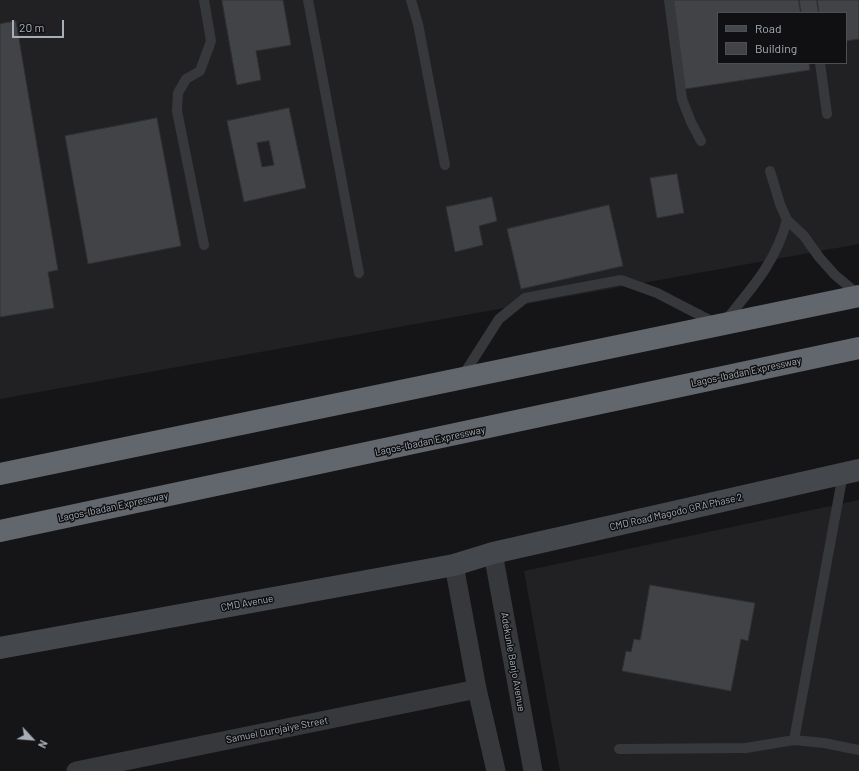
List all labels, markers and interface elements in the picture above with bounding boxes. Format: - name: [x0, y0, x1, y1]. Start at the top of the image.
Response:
- scale bar: [14, 12, 66, 38]
- legend: [717, 12, 847, 64]
- text: 20 m: [19, 20, 45, 34]
- text: Road: [755, 21, 782, 35]
- text: Building: [755, 41, 797, 55]
- street label: Lagos-Ibadan Expressway: [690, 354, 802, 390]
- street label: Lagos-Ibadan Expressway: [374, 423, 486, 459]
- street label: Lagos-Ibadan Expressway: [57, 489, 169, 525]
- street label: CMD Road Magodo GRA Phase 2: [608, 491, 744, 533]
- street label: CMD Avenue: [220, 592, 274, 614]
- street label: Adekunle Banjo Avenue: [498, 611, 528, 713]
- street label: Samuel Durojaiye Street: [225, 714, 329, 746]
- north arrow: [12, 719, 52, 759]
- text: N: [36, 738, 51, 751]

